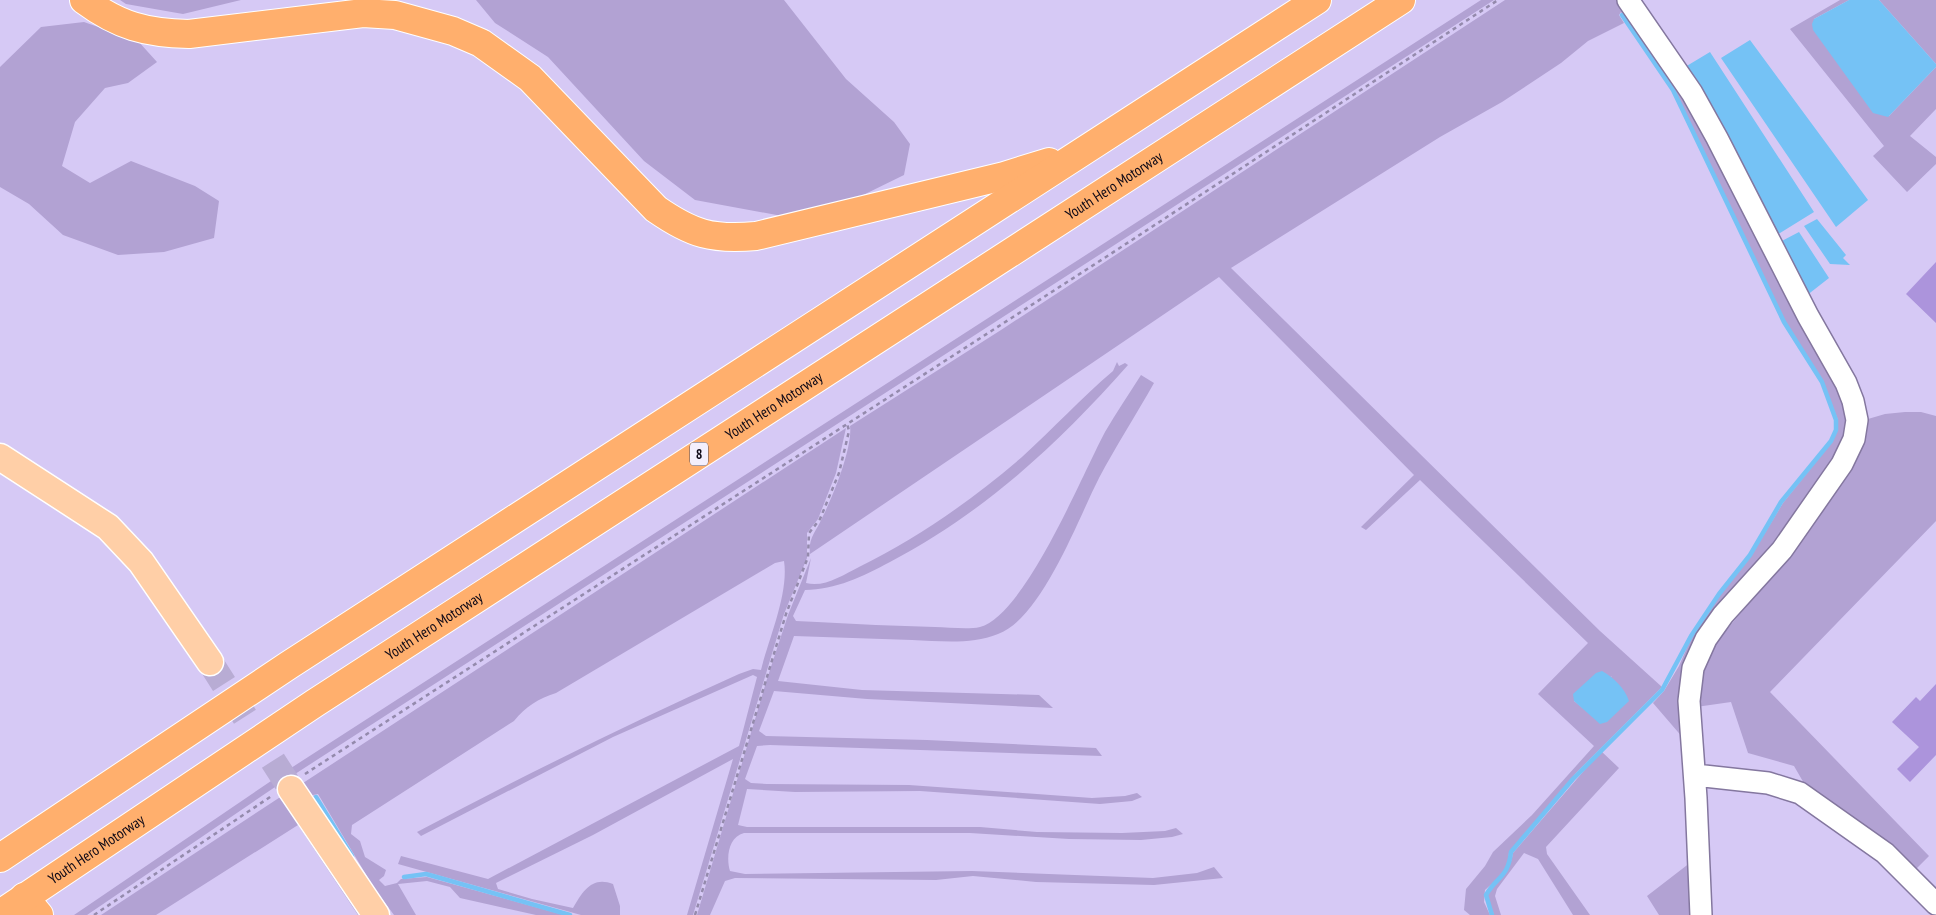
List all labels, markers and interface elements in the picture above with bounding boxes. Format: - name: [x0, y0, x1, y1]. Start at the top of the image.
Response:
- street label: Youth Hero Motorway: [1062, 147, 1166, 224]
- street label: Youth Hero Motorway: [722, 367, 826, 444]
- road number: 8: [690, 442, 708, 466]
- street label: Youth Hero Motorway: [382, 587, 486, 664]
- street label: Youth Hero Motorway: [44, 810, 148, 888]

